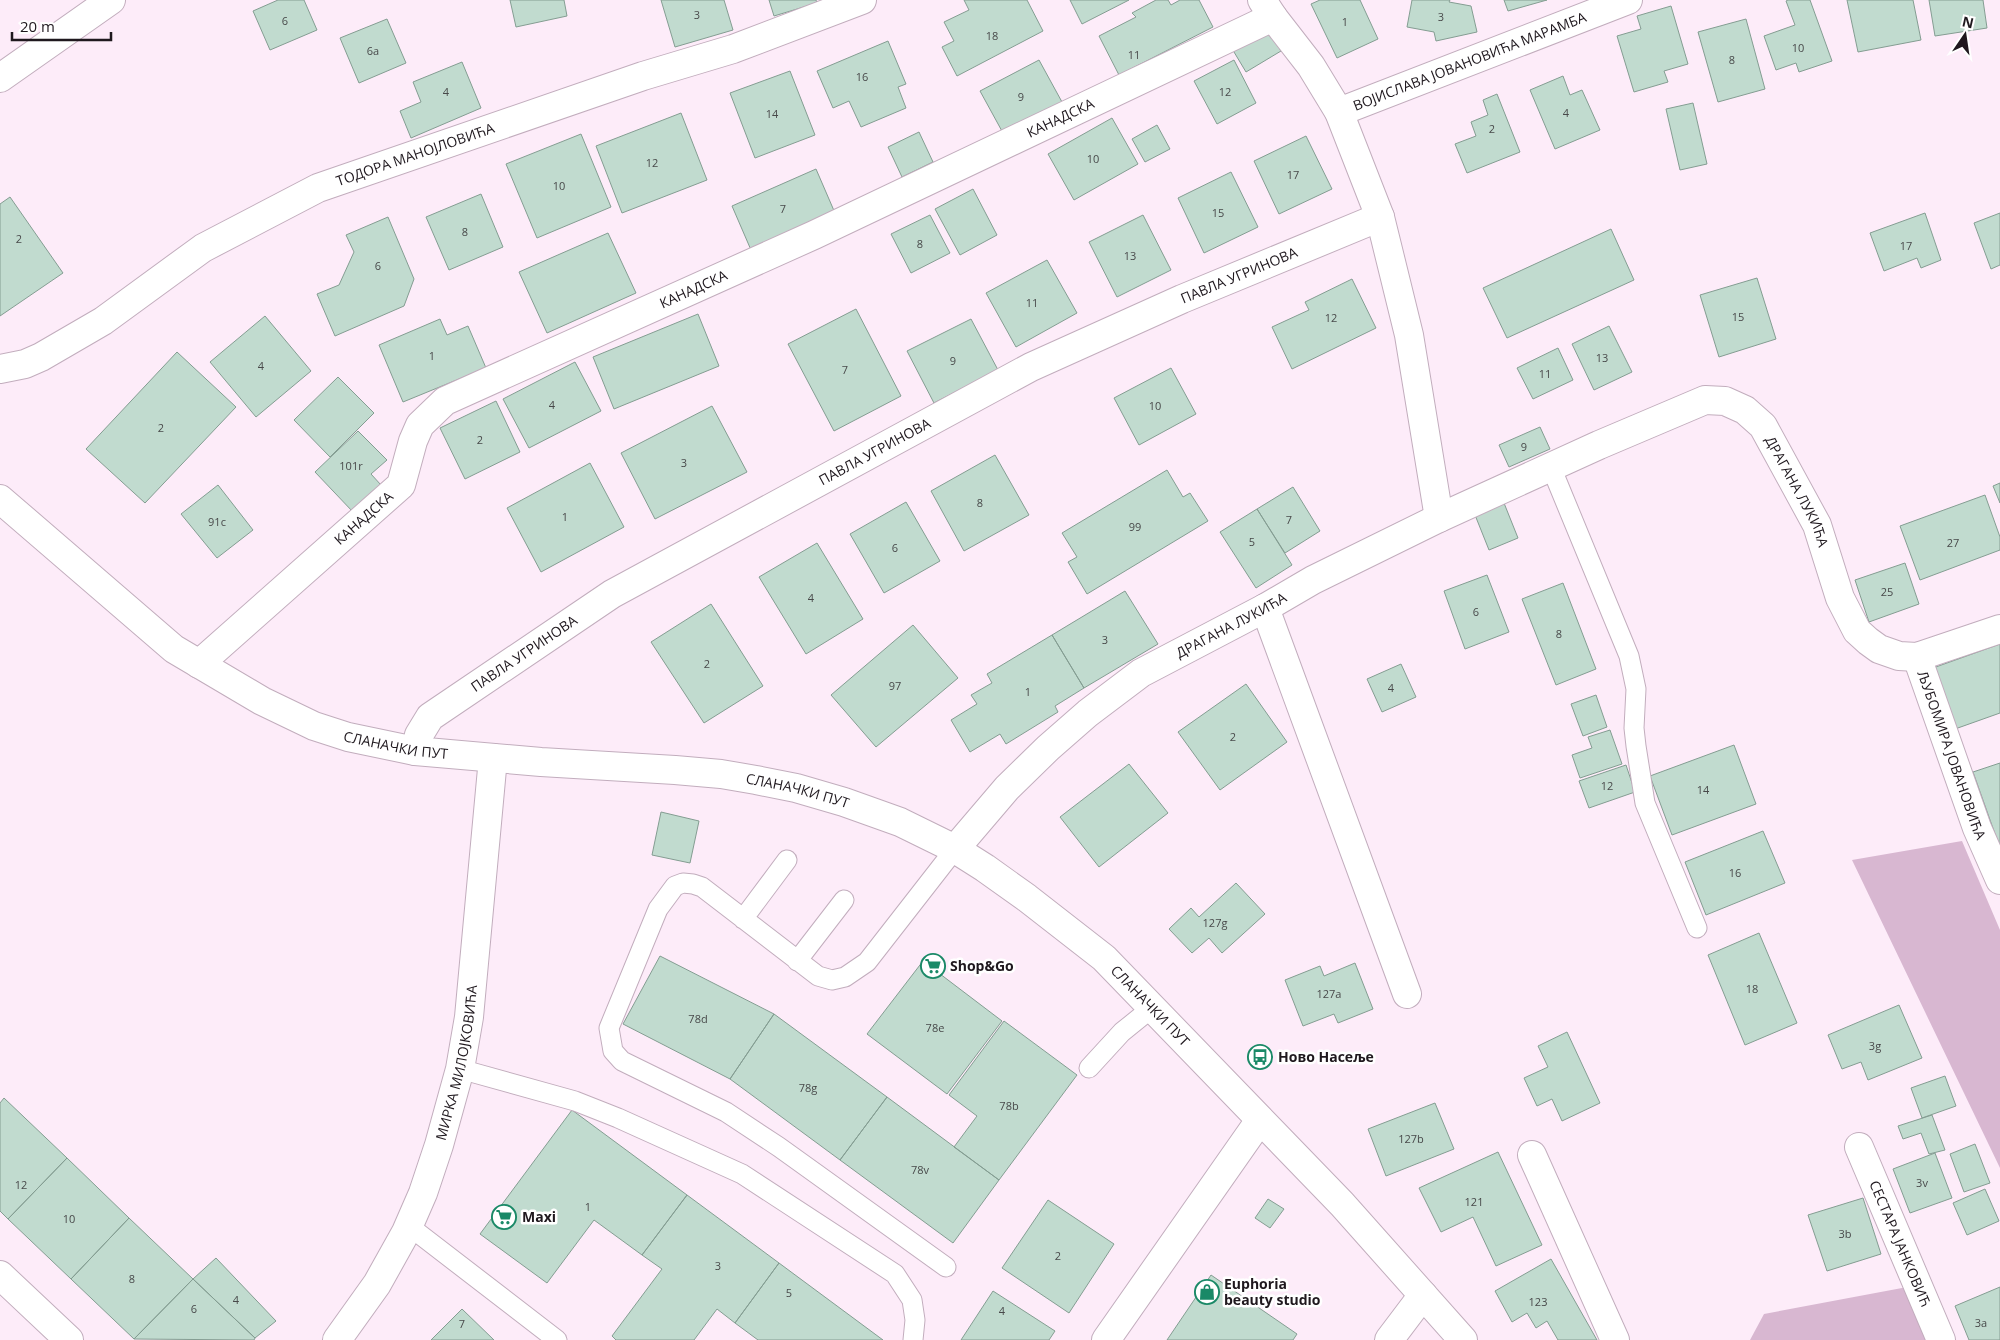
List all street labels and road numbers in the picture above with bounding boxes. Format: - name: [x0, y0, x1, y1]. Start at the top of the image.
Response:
- street label: ВОЈИСЛАВА ЈОВАНОВИЋА МАРАМБА: [1350, 7, 1589, 115]
- street label: КАНАДСКА: [1023, 93, 1097, 142]
- street label: ТОДОРА МАНОЈЛОВИЋА: [333, 118, 497, 190]
- street label: ПАВЛА УГРИНОВА: [1178, 242, 1300, 308]
- street label: КАНАДСКА: [656, 265, 730, 312]
- street label: ПАВЛА УГРИНОВА: [815, 413, 934, 489]
- street label: ДРАГАНА ЛУКИЋА: [1761, 432, 1833, 549]
- street label: КАНАДСКА: [330, 487, 397, 549]
- street label: ДРАГАНА ЛУКИЋА: [1172, 588, 1290, 662]
- street label: ПАВЛА УГРИНОВА: [467, 610, 581, 696]
- street label: ЉУБОМИРА ЈОВАНОВИЋА: [1913, 668, 1991, 843]
- street label: СЛАНАЧКИ ПУТ: [342, 726, 449, 763]
- street label: СЛАНАЧКИ ПУТ: [744, 768, 852, 812]
- street label: СЛАНАЧКИ ПУТ: [1107, 961, 1194, 1050]
- street label: МИРКА МИЛОЈКОВИЋА: [431, 984, 481, 1142]
- street label: СЕСТАРА ЈАНКОВИЋ: [1865, 1177, 1936, 1309]

